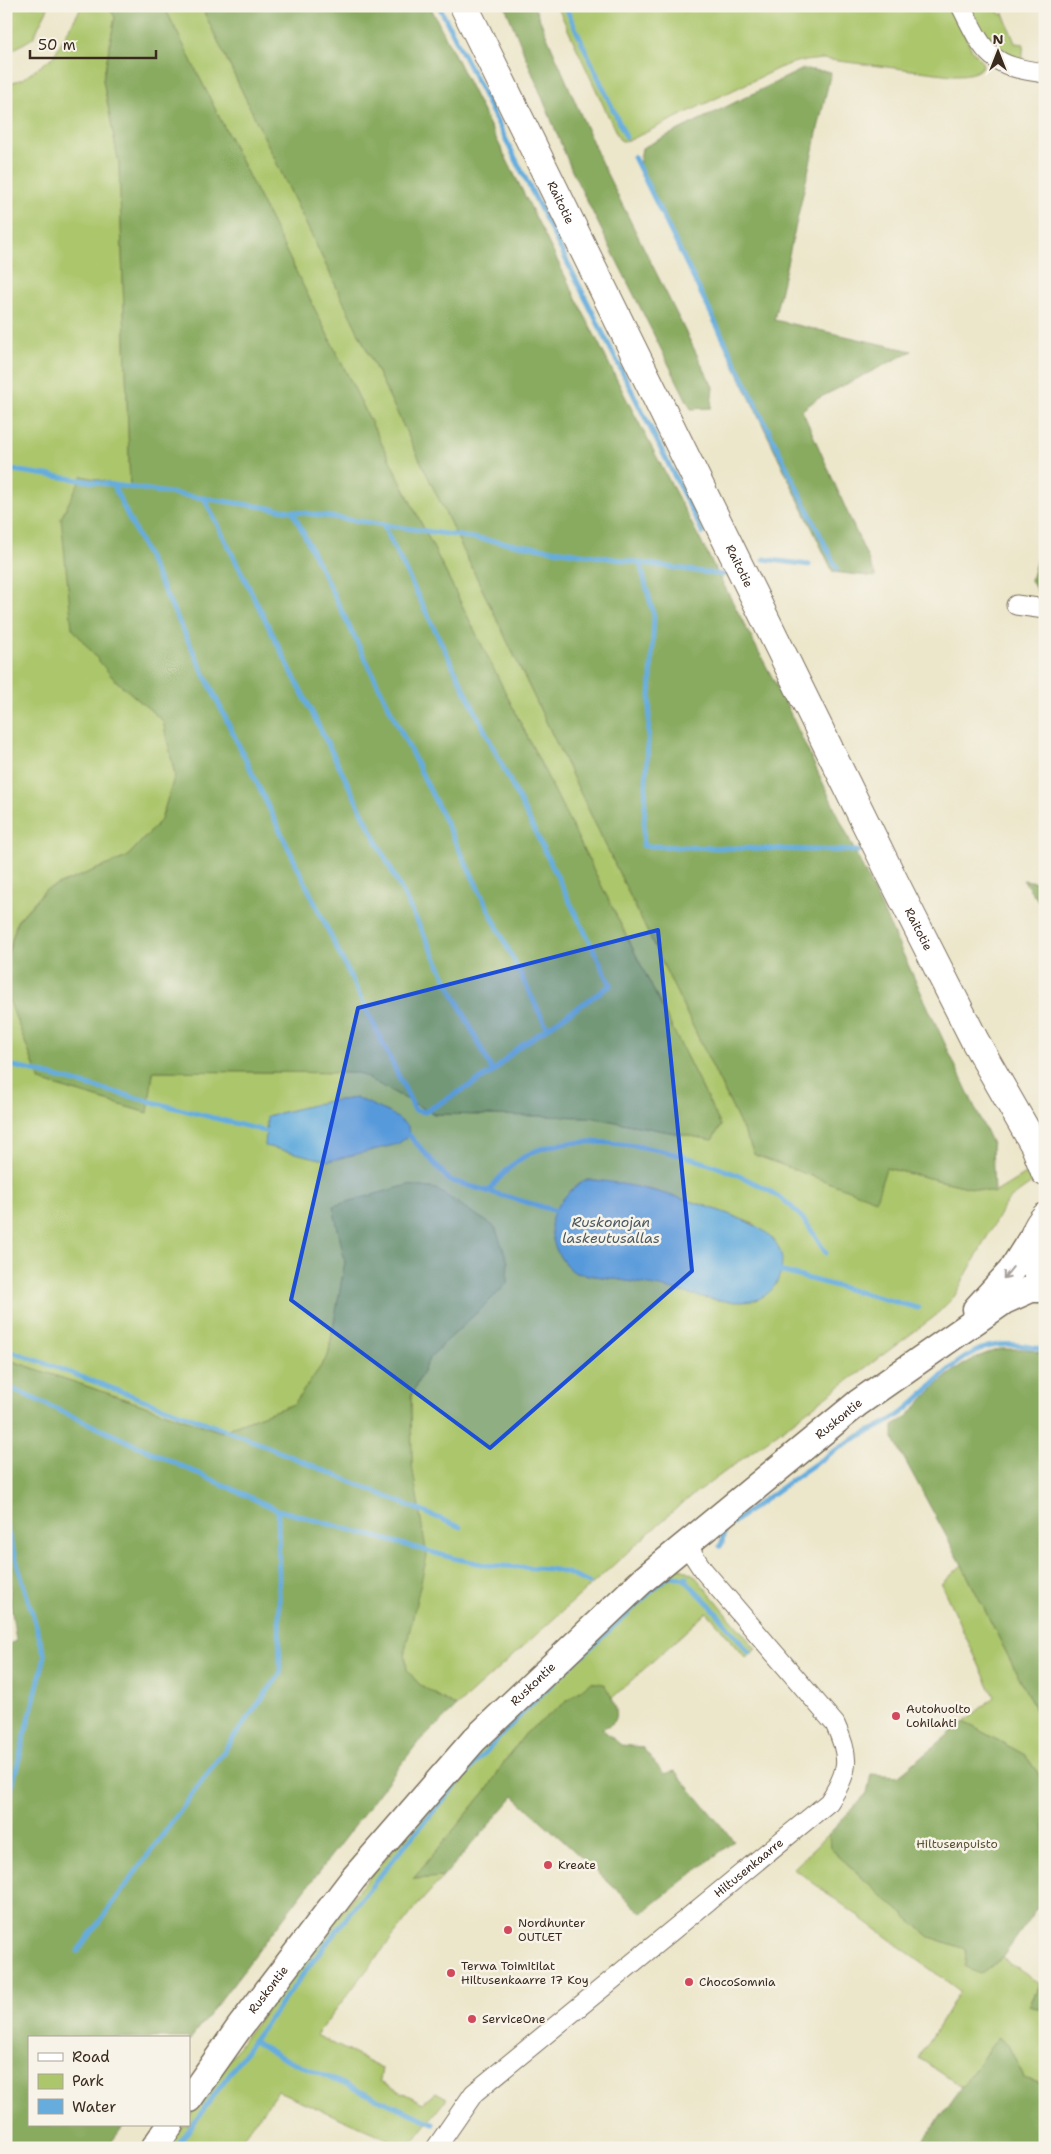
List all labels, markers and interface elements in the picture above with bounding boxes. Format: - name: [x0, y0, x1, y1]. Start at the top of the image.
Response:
- scale bar: [30, 28, 156, 60]
- north arrow: [974, 28, 1024, 78]
- text: N: [992, 30, 1004, 48]
- text: 50 m: [38, 35, 76, 55]
- street label: Raitotie: [543, 178, 578, 227]
- street label: Raitotie: [722, 542, 757, 590]
- street label: Raitotie: [901, 905, 936, 953]
- water label: Ruskonojan laskeutusallas: [562, 1213, 660, 1247]
- one-way arrow: [1003, 1267, 1014, 1280]
- street label: Ruskontie: [812, 1395, 866, 1443]
- street label: Ruskontie: [507, 1659, 559, 1709]
- place label: Autohuolto Lohilahti: [906, 1701, 971, 1731]
- marker: Autohuolto Lohilahti: [890, 1710, 902, 1722]
- street label: Hiltusenkaarre: [711, 1834, 787, 1901]
- park label: Hiltusenpuisto: [916, 1836, 998, 1852]
- place label: Kreate: [558, 1857, 596, 1873]
- marker: Kreate: [542, 1859, 554, 1871]
- place label: Nordhunter OUTLET: [518, 1915, 586, 1945]
- marker: Nordhunter OUTLET: [502, 1924, 514, 1936]
- place label: Terwa Toimitilat Hiltusenkaarre 17 Koy: [461, 1958, 589, 1988]
- street label: Ruskontie: [245, 1962, 292, 2017]
- marker: Terwa Toimitilat Hiltusenkaarre 17 Koy: [445, 1967, 457, 1979]
- place label: ChocoSomnia: [699, 1974, 776, 1990]
- marker: ChocoSomnia: [683, 1976, 695, 1988]
- place label: ServiceOne: [482, 2011, 546, 2027]
- marker: ServiceOne: [466, 2013, 478, 2025]
- legend: [28, 2036, 190, 2126]
- text: Road: [72, 2047, 110, 2067]
- text: Park: [72, 2071, 104, 2091]
- text: Water: [72, 2097, 116, 2117]

